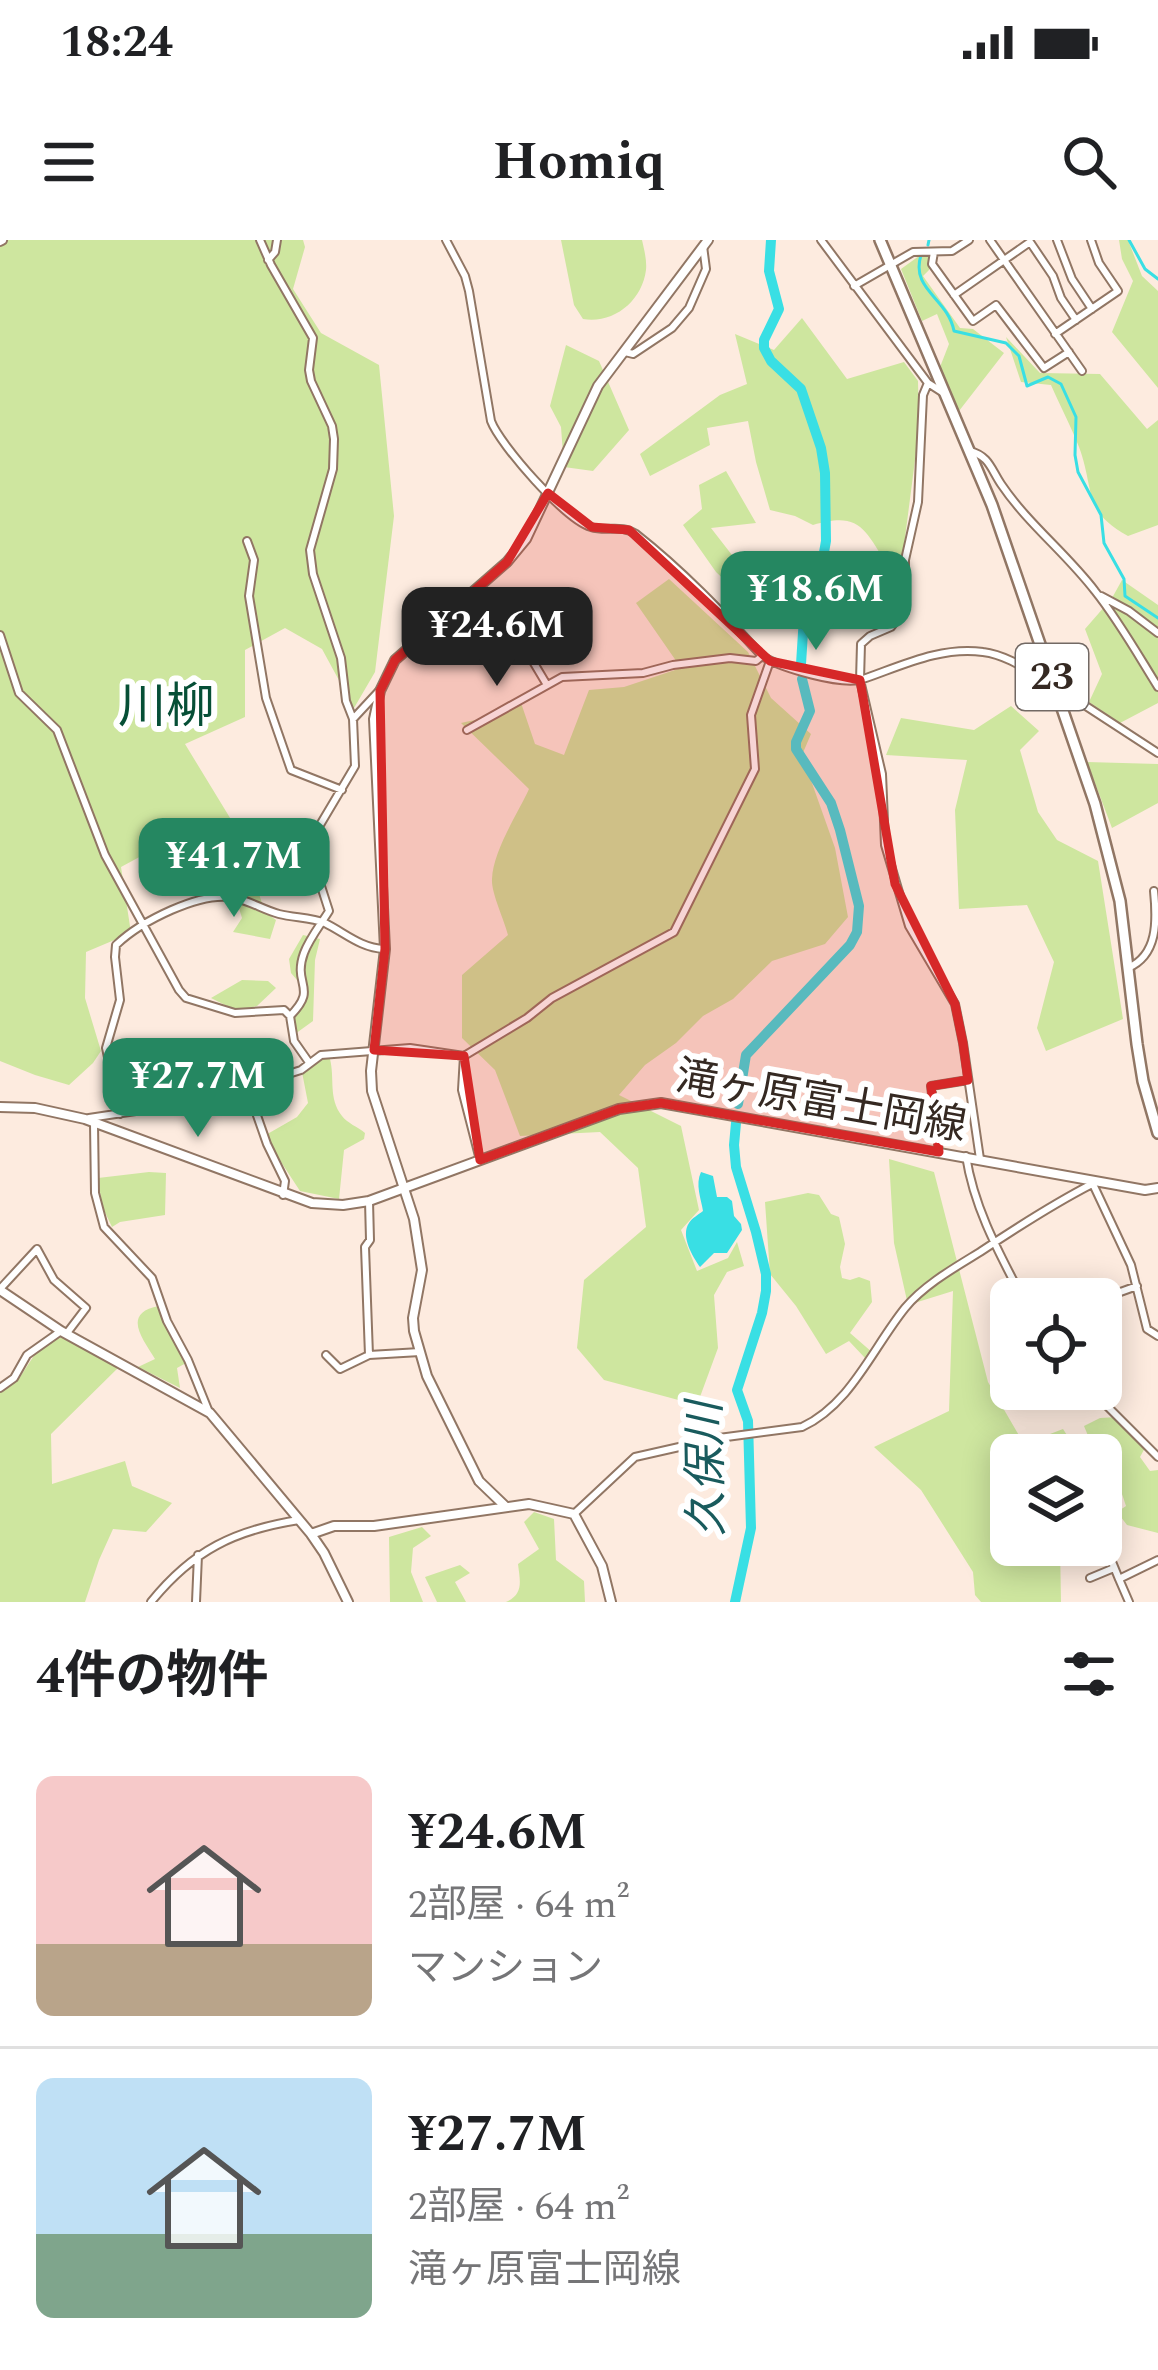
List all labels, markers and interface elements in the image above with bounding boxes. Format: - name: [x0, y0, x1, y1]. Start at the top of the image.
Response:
- text: 18:24: [60, 8, 173, 77]
- text: Homiq: [493, 121, 665, 203]
- icon: menu: [36, 129, 102, 195]
- icon: search: [1056, 129, 1122, 195]
- pin: ¥18.6M: [718, 551, 914, 653]
- text: ¥18.6M: [748, 560, 884, 619]
- pin: ¥24.6M: [399, 587, 595, 689]
- text: ¥24.6M: [429, 596, 565, 655]
- road number: 23: [1016, 644, 1088, 710]
- district label: 川柳: [118, 671, 214, 744]
- pin: ¥41.7M: [136, 818, 332, 920]
- text: ¥41.7M: [166, 827, 302, 886]
- pin: ¥27.7M: [100, 1038, 296, 1140]
- street label: 滝ヶ原富士岡線: [671, 1045, 971, 1159]
- text: ¥27.7M: [130, 1047, 266, 1106]
- map controls: [990, 1278, 1122, 1566]
- button: locate: [990, 1278, 1122, 1410]
- water label: 久保川: [671, 1397, 743, 1537]
- button: layers: [990, 1434, 1122, 1566]
- text: 4件の物件: [36, 1638, 269, 1716]
- icon: filters: [1056, 1641, 1122, 1707]
- text: ¥24.6M: [408, 1794, 587, 1872]
- icon: home: [132, 1824, 276, 1968]
- text: 2部屋 · 64 m²: [408, 1876, 629, 1935]
- text: マンション: [408, 1939, 603, 1998]
- text: ¥27.7M: [408, 2096, 587, 2174]
- icon: home: [132, 2126, 276, 2270]
- text: 2部屋 · 64 m²: [408, 2178, 629, 2237]
- text: 滝ヶ原富士岡線: [408, 2241, 681, 2300]

